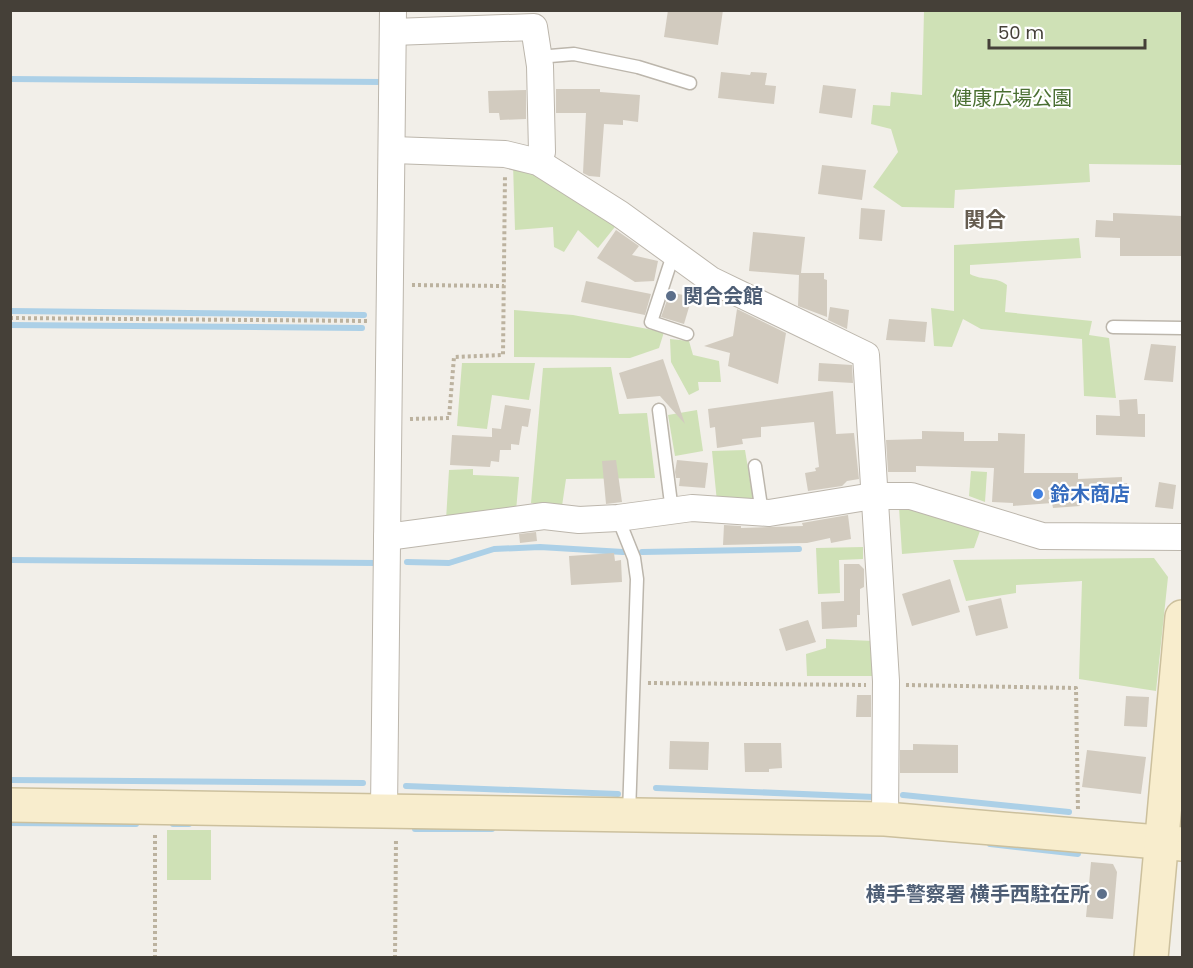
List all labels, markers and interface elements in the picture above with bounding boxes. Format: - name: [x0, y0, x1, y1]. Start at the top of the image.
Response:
- scale bar: [989, 12, 1145, 50]
- text: 50 m: [998, 20, 1044, 45]
- park label: 健康広場公園: [952, 84, 1072, 112]
- district label: 関合: [964, 205, 1006, 234]
- place label: 関合会館: [683, 282, 763, 310]
- marker: 関合会館: [664, 289, 678, 303]
- place label: 鈴木商店: [1050, 480, 1130, 508]
- marker: 鈴木商店: [1031, 487, 1045, 501]
- place label: 横手警察署 横手西駐在所: [866, 880, 1090, 908]
- marker: 横手警察署 横手西駐在所: [1095, 887, 1109, 901]

